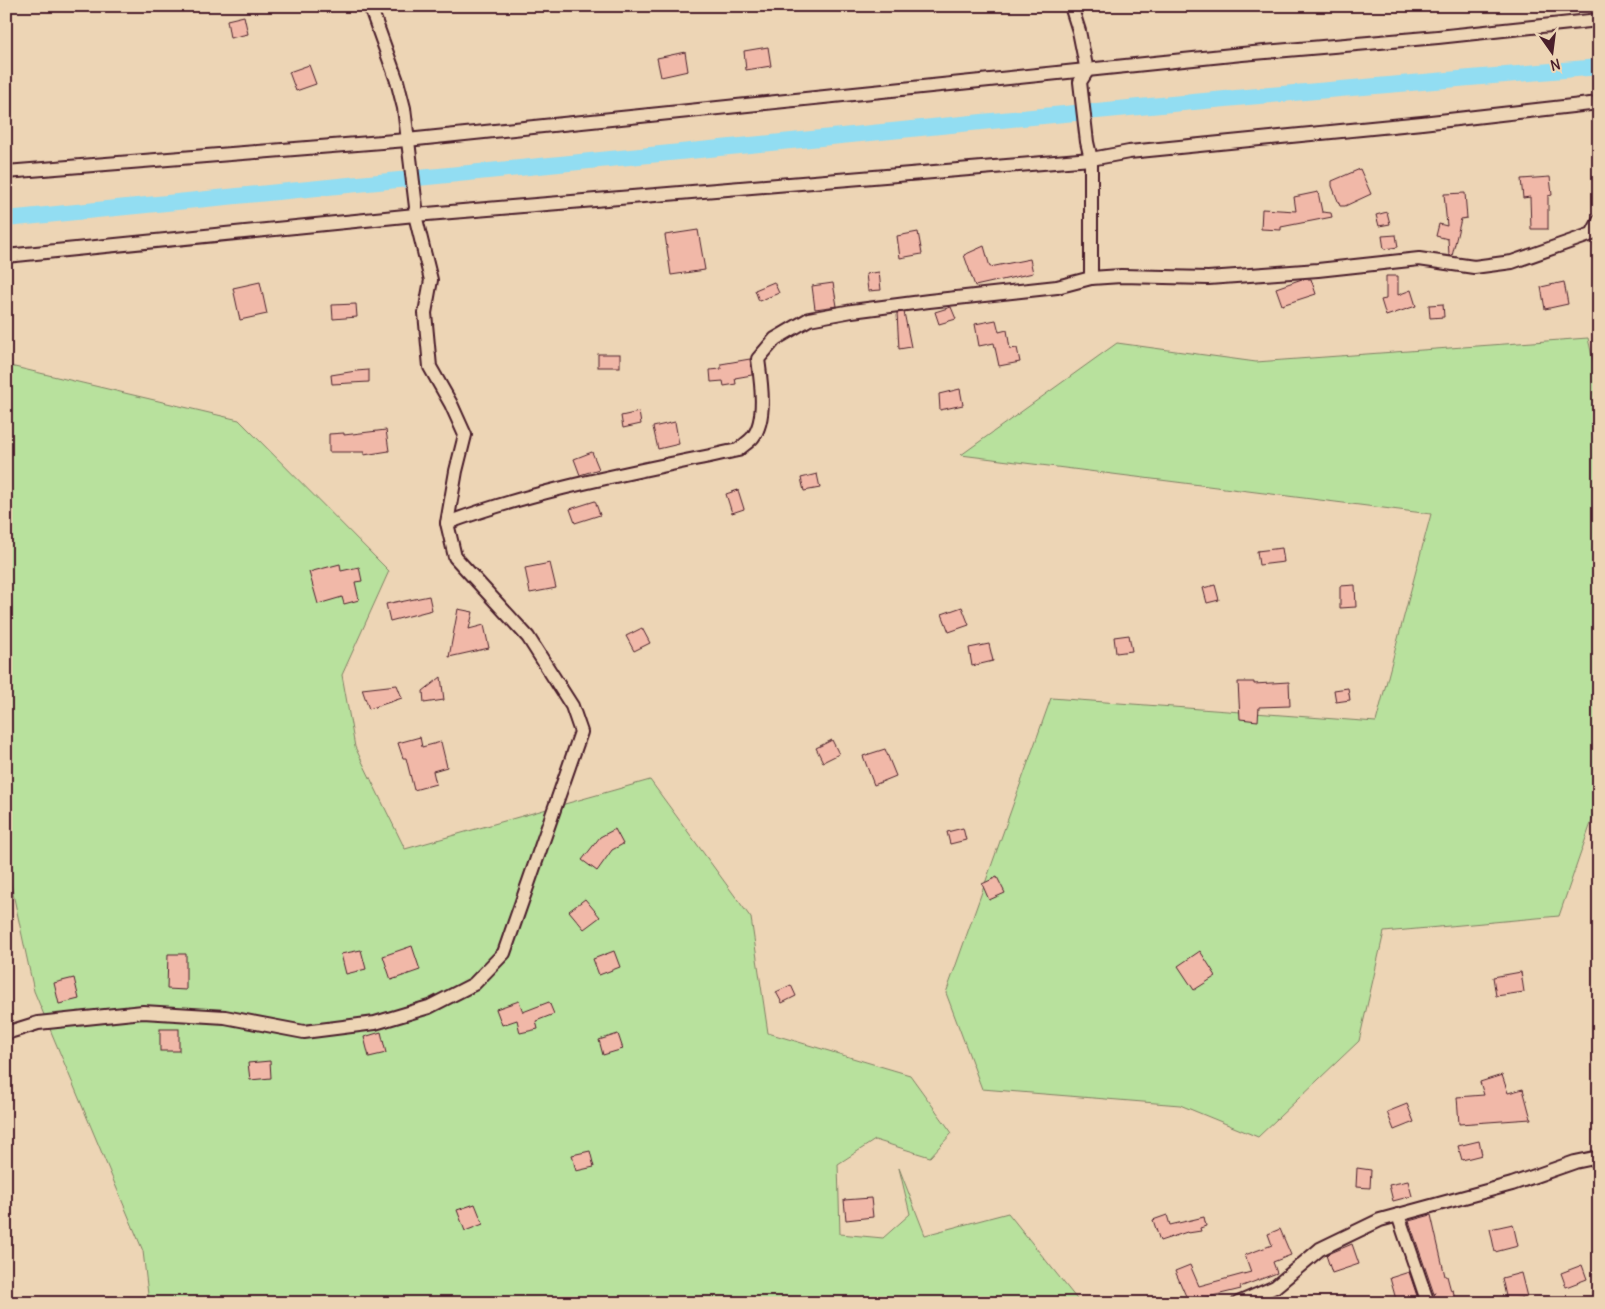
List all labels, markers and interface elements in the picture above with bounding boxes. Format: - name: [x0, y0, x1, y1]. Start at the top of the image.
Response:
- north arrow: [1528, 28, 1578, 78]
- text: N: [1548, 55, 1562, 75]

